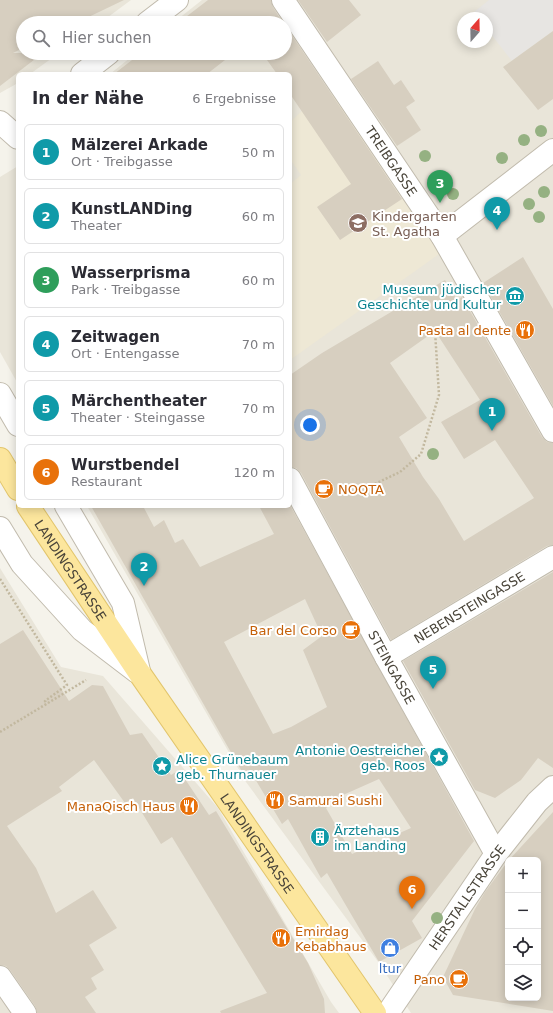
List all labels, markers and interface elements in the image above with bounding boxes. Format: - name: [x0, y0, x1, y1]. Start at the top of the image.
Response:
- north arrow: [457, 12, 493, 48]
- search box: [16, 16, 292, 60]
- icon: search: [30, 27, 52, 49]
- text: Hier suchen: [62, 29, 151, 47]
- text: In der Nähe: [32, 88, 144, 108]
- text: 6 Ergebnisse: [192, 91, 276, 106]
- street label: TREIBGASSE: [362, 122, 420, 199]
- text: Mälzerei Arkade: [71, 136, 208, 154]
- text: 1: [41, 145, 51, 160]
- text: 50 m: [242, 145, 275, 160]
- text: Ort · Treibgasse: [71, 154, 173, 169]
- pin: 3: [427, 170, 453, 203]
- pin: 4: [484, 197, 510, 230]
- text: KunstLANDing: [71, 200, 193, 218]
- text: 2: [41, 209, 51, 224]
- text: 60 m: [242, 209, 275, 224]
- place label: Kindergarten St. Agatha: [372, 209, 457, 239]
- school or university icon: Kindergarten St. Agatha: [347, 212, 369, 234]
- text: Theater: [71, 218, 122, 233]
- text: Wasserprisma: [71, 264, 191, 282]
- text: 3: [41, 273, 51, 288]
- text: 60 m: [242, 273, 275, 288]
- text: Park · Treibgasse: [71, 282, 180, 297]
- place label: Museum jüdischer Geschichte und Kultur: [357, 282, 502, 312]
- museum icon: Museum jüdischer Geschichte und Kultur: [504, 285, 526, 307]
- restaurant icon: Pasta al dente: [514, 319, 536, 341]
- place label: Pasta al dente: [419, 323, 511, 338]
- text: Zeitwagen: [71, 328, 160, 346]
- text: 4: [41, 337, 51, 352]
- text: 70 m: [242, 337, 275, 352]
- text: Ort · Entengasse: [71, 346, 180, 361]
- text: Märchentheater: [71, 392, 207, 410]
- pin: 1: [479, 398, 505, 431]
- text: 5: [41, 401, 51, 416]
- text: 70 m: [242, 401, 275, 416]
- text: Theater · Steingasse: [71, 410, 205, 425]
- your location: [300, 415, 320, 435]
- text: Wurstbendel: [71, 456, 179, 474]
- text: 6: [41, 465, 51, 480]
- text: 120 m: [233, 465, 275, 480]
- text: Restaurant: [71, 474, 142, 489]
- cafe icon: NOQTA: [313, 478, 335, 500]
- place label: NOQTA: [338, 482, 384, 497]
- street label: LANDINGSTRASSE: [32, 517, 110, 623]
- pin: 2: [131, 553, 157, 586]
- street label: NEBENSTEINGASSE: [411, 568, 527, 646]
- cafe icon: Bar del Corso: [340, 619, 362, 641]
- place label: Bar del Corso: [250, 623, 337, 638]
- street label: STEINGASSE: [366, 628, 418, 707]
- pin: 5: [420, 656, 446, 689]
- place label: Antonie Oestreicher geb. Roos: [295, 743, 426, 773]
- place icon: Antonie Oestreicher geb. Roos: [428, 746, 450, 768]
- place label: Alice Grünebaum geb. Thurnauer: [176, 752, 288, 782]
- place icon: Alice Grünebaum geb. Thurnauer: [151, 755, 173, 777]
- restaurant icon: Samurai Sushi: [264, 789, 286, 811]
- street label: LANDINGSTRASSE: [218, 791, 297, 896]
- place label: Samurai Sushi: [289, 793, 382, 808]
- restaurant icon: ManaQisch Haus: [178, 795, 200, 817]
- place label: ManaQisch Haus: [67, 799, 175, 814]
- place label: Ärztehaus im Landing: [334, 823, 406, 853]
- building icon: Ärztehaus im Landing: [309, 826, 331, 848]
- street label: HERSTALLSTRASSE: [426, 842, 508, 953]
- map controls: [505, 857, 541, 1001]
- button: +: [505, 857, 541, 893]
- pin: 6: [399, 876, 425, 909]
- button: −: [505, 893, 541, 929]
- place label: Emirdag Kebabhaus: [295, 924, 367, 954]
- restaurant icon: Emirdag Kebabhaus: [270, 927, 292, 949]
- button: locate: [505, 929, 541, 965]
- shop icon: ltur: [379, 937, 401, 959]
- place label: ltur: [379, 961, 402, 976]
- button: layers: [505, 965, 541, 1001]
- cafe icon: Pano: [448, 968, 470, 990]
- place label: Pano: [414, 972, 445, 987]

